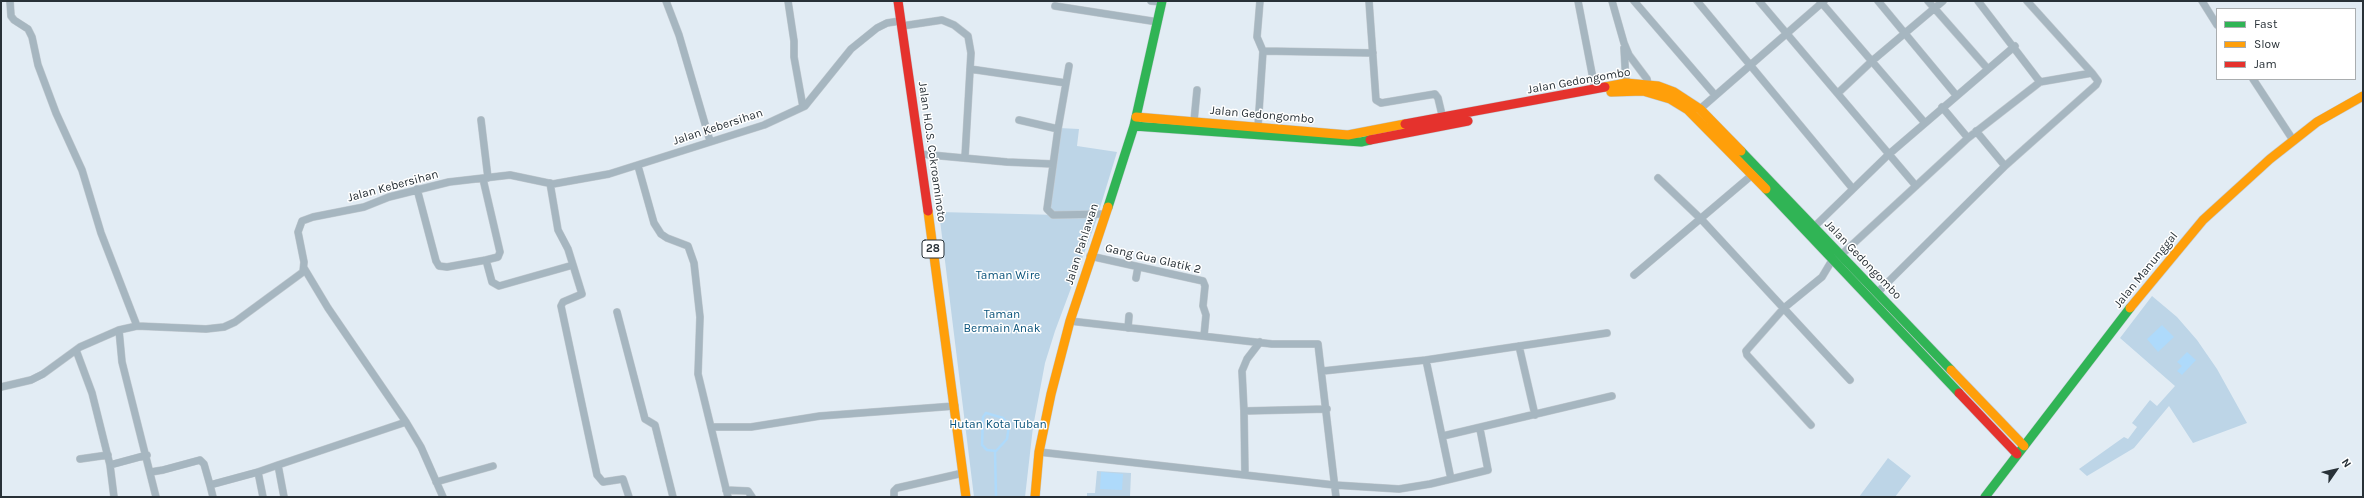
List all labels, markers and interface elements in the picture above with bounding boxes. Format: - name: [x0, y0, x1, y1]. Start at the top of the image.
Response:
- legend: [2216, 8, 2356, 80]
- text: Fast: [2254, 17, 2277, 31]
- text: Slow: [2254, 37, 2280, 51]
- text: Jam: [2254, 57, 2277, 71]
- street label: Jalan Gedongombo: [1526, 65, 1632, 97]
- street label: Jalan H.O.S. Cokroaminoto: [915, 81, 949, 223]
- street label: Jalan Gedongombo: [1209, 103, 1315, 127]
- street label: Jalan Kebersihan: [671, 106, 765, 148]
- street label: Jalan Kebersihan: [346, 167, 440, 205]
- street label: Jalan Pahlawan: [1062, 202, 1102, 286]
- street label: Jalan Gedongombo: [1822, 217, 1904, 303]
- street label: Jalan Manunggal: [2111, 229, 2181, 311]
- road number: 28: [922, 240, 944, 258]
- street label: Gang Gua Glatik 2: [1104, 241, 1202, 277]
- park label: Taman Wire: [976, 269, 1040, 283]
- park label: Taman Bermain Anak: [964, 308, 1040, 336]
- park label: Hutan Kota Tuban: [949, 418, 1047, 432]
- north arrow: [2316, 450, 2356, 490]
- text: N: [2339, 456, 2354, 470]

